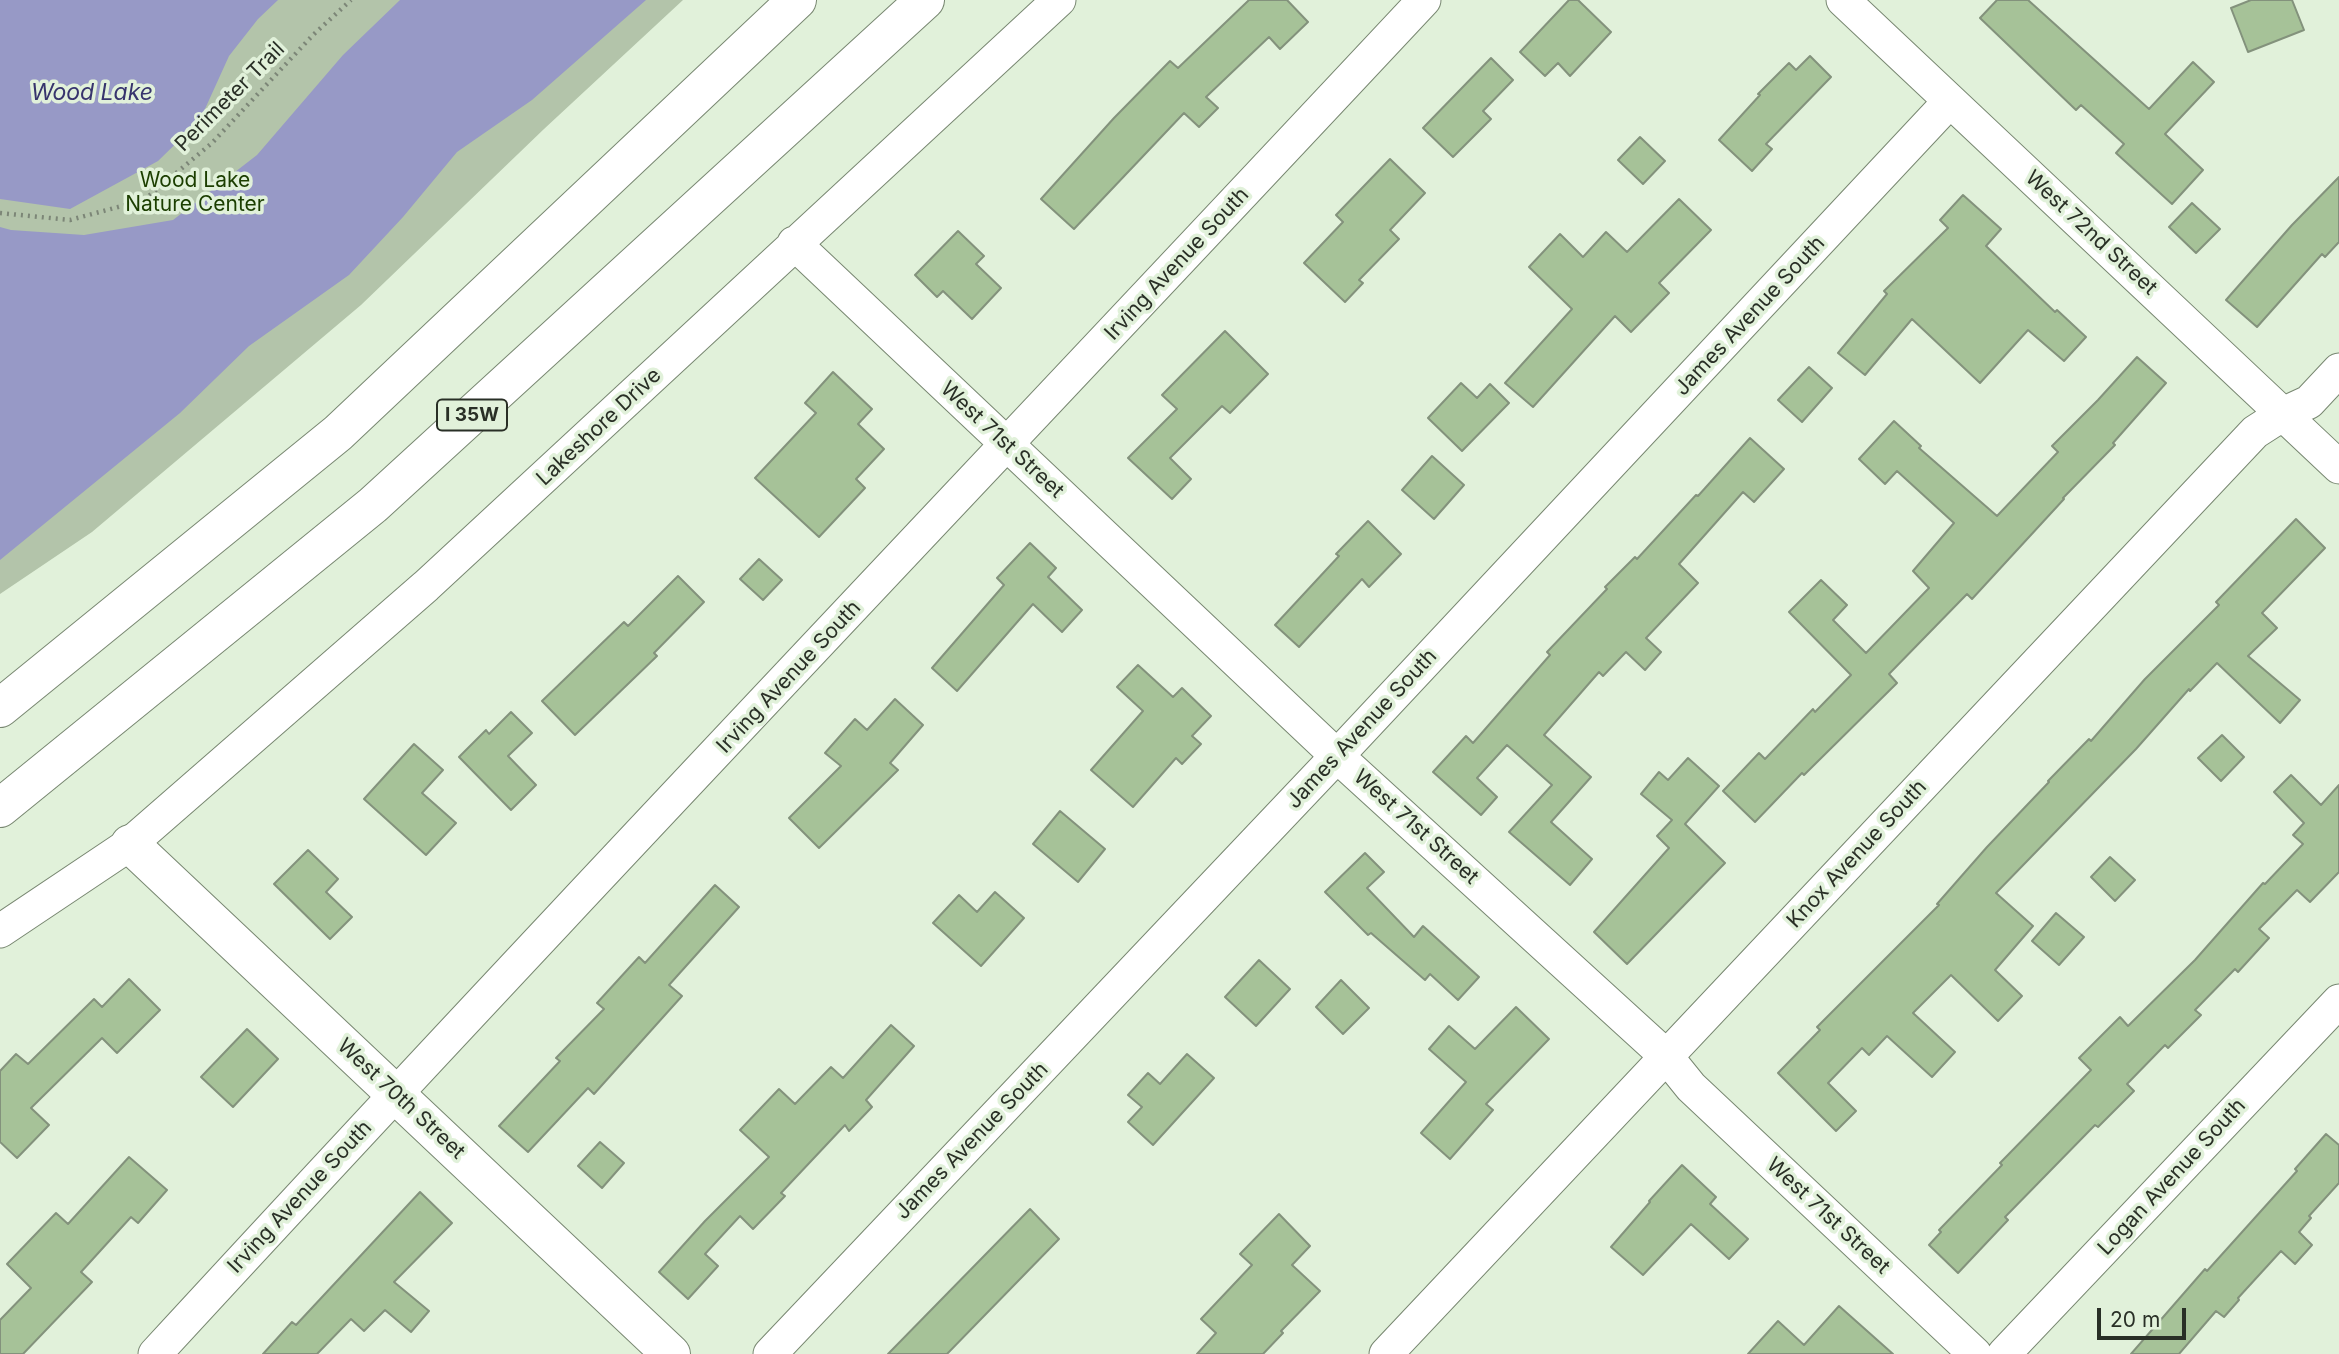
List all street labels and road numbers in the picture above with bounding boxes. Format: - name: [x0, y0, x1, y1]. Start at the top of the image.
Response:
- street label: Perimeter Trail: [170, 37, 290, 157]
- street label: West 72nd Street: [2020, 166, 2162, 300]
- street label: Irving Avenue South: [1100, 182, 1254, 346]
- street label: James Avenue South: [1670, 231, 1830, 401]
- street label: Lakeshore Drive: [532, 363, 666, 491]
- street label: West 71st Street: [935, 376, 1069, 504]
- road number: I 35W: [437, 400, 507, 430]
- street label: Irving Avenue South: [712, 595, 866, 759]
- street label: James Avenue South: [1282, 644, 1442, 814]
- street label: West 71st Street: [1348, 764, 1484, 890]
- street label: Knox Avenue South: [1782, 775, 1932, 933]
- street label: West 70th Street: [332, 1033, 470, 1165]
- street label: James Avenue South: [890, 1057, 1054, 1225]
- street label: Logan Avenue South: [2093, 1093, 2251, 1261]
- street label: Irving Avenue South: [223, 1115, 377, 1279]
- street label: West 71st Street: [1761, 1152, 1895, 1280]

